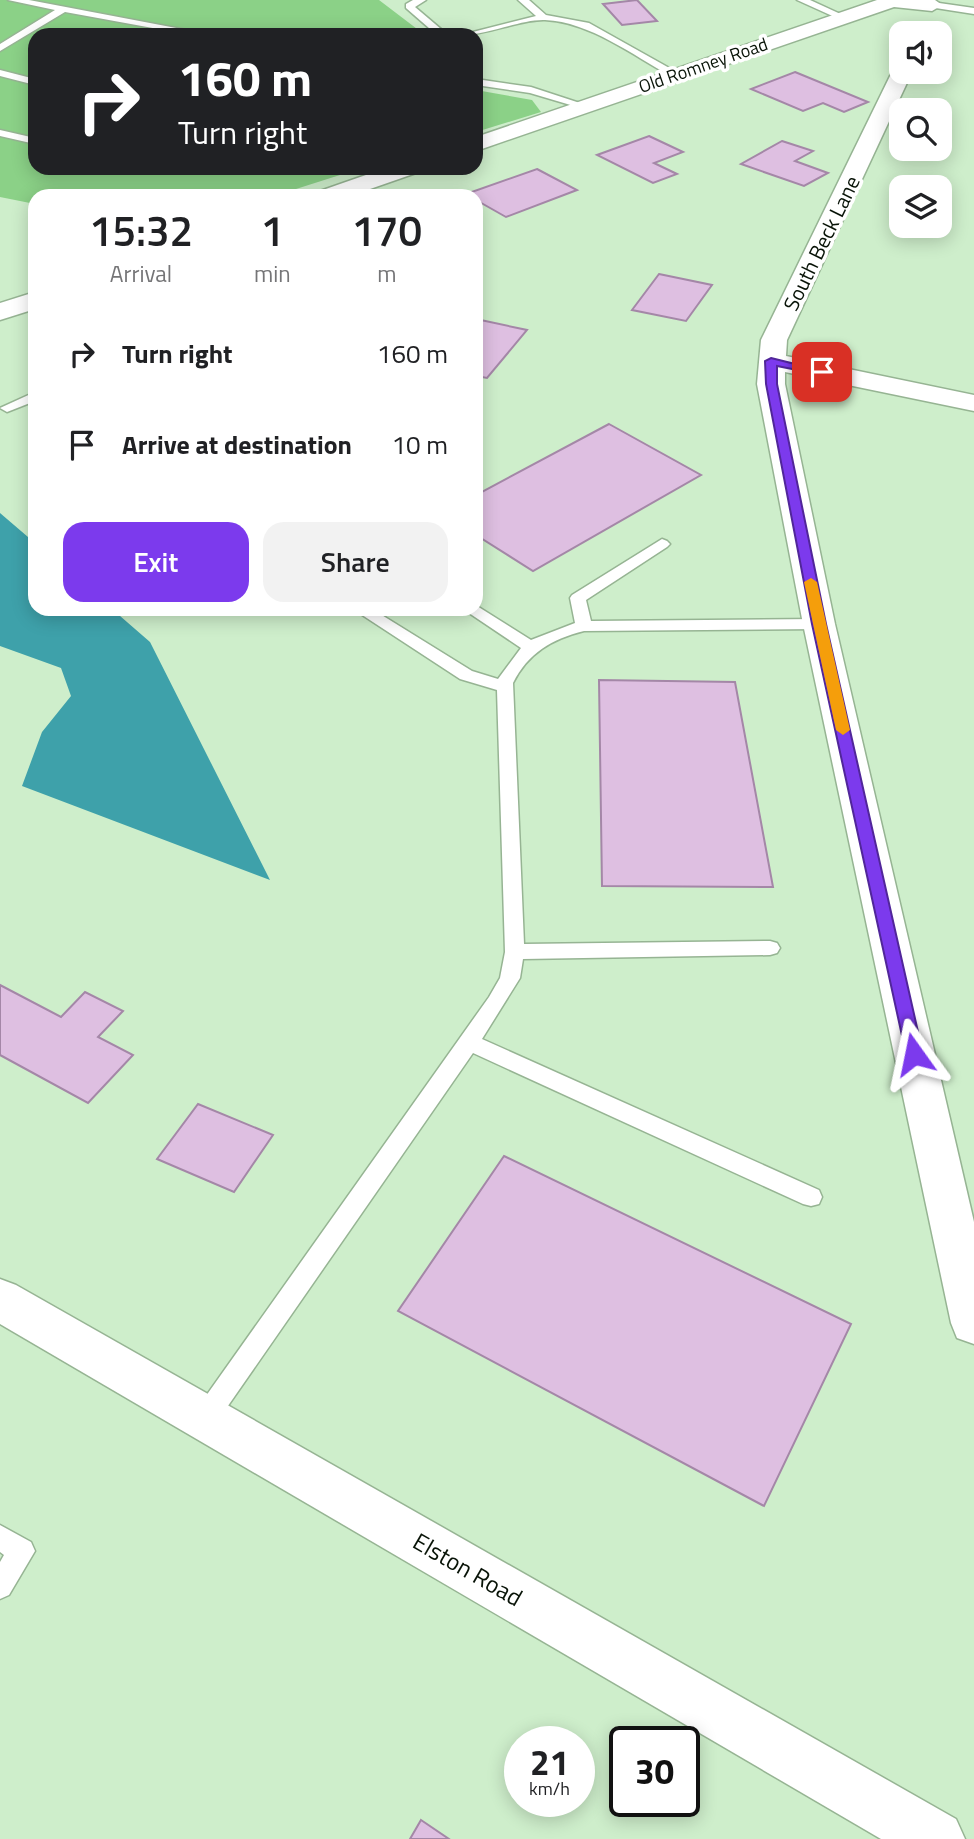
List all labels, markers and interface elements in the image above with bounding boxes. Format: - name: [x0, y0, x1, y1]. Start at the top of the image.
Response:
- map controls: [889, 21, 952, 238]
- button: sound: [889, 21, 952, 84]
- street label: Old Romney Road: [635, 30, 771, 100]
- text: 160 m: [178, 40, 312, 115]
- icon: right: [63, 56, 154, 147]
- button: search: [889, 98, 952, 161]
- text: Turn right: [178, 108, 307, 156]
- street label: South Beck Lane: [774, 170, 868, 316]
- button: layers: [889, 175, 952, 238]
- text: 15:32: [89, 198, 193, 262]
- text: 1: [261, 198, 284, 262]
- text: 170: [352, 198, 422, 262]
- text: Arrival: [110, 256, 172, 291]
- text: min: [254, 256, 291, 291]
- text: m: [377, 256, 396, 291]
- text: Turn right: [122, 334, 233, 373]
- text: 160 m: [377, 334, 448, 373]
- icon: right: [63, 335, 101, 373]
- pin: [792, 342, 852, 402]
- icon: arrive: [803, 353, 841, 391]
- text: Arrive at destination: [122, 425, 352, 464]
- text: 10 m: [391, 425, 448, 464]
- icon: arrive: [63, 426, 101, 464]
- button: Exit: [63, 522, 249, 602]
- button: Share: [263, 522, 448, 602]
- position arrow: [877, 1017, 951, 1091]
- street label: Elston Road: [407, 1523, 529, 1615]
- speed limit sign: 30: [609, 1726, 700, 1817]
- text: 21: [530, 1735, 569, 1789]
- text: km/h: [529, 1775, 570, 1802]

